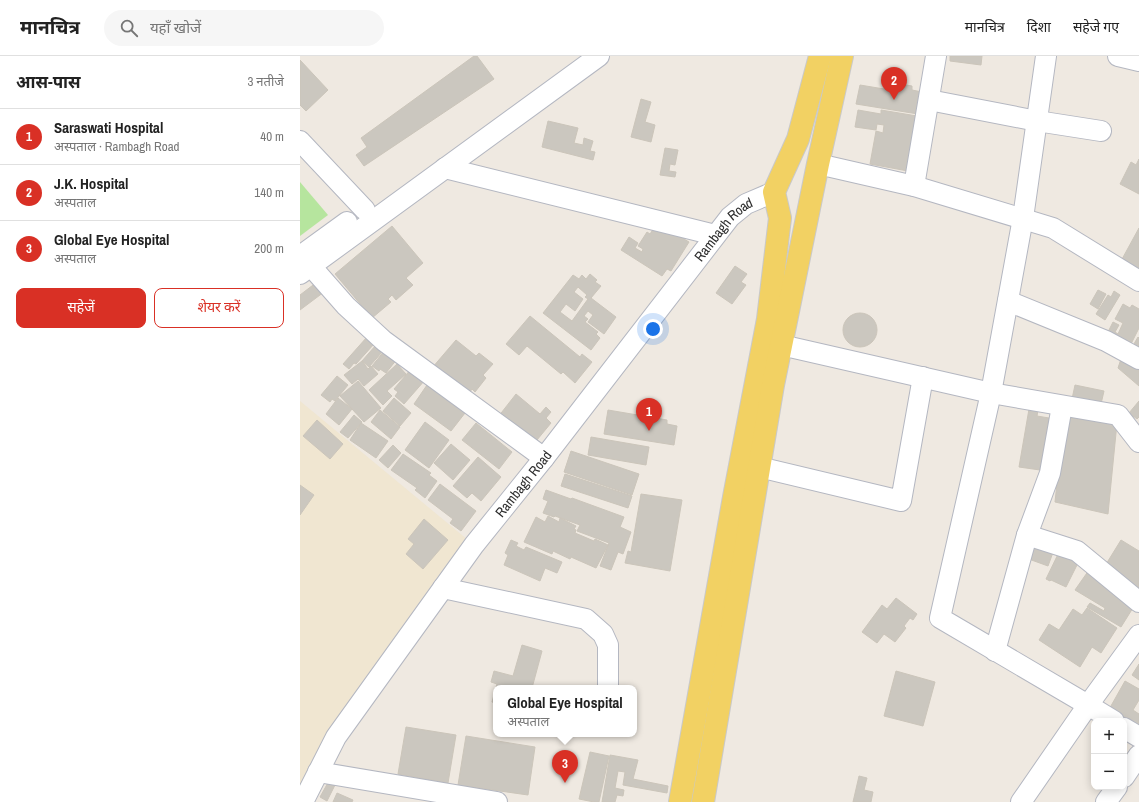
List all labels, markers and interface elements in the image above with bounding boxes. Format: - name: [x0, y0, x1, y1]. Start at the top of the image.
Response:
- search box: [104, 10, 384, 46]
- text: मानचित्र: [20, 14, 80, 40]
- icon: search: [118, 17, 140, 39]
- text: यहाँ खोजें: [150, 17, 201, 38]
- text: मानचित्र: [965, 18, 1005, 36]
- text: दिशा: [1027, 18, 1051, 36]
- text: सहेजे गए: [1073, 18, 1119, 36]
- pin: 2: [881, 67, 907, 100]
- text: आस-पास: [16, 70, 81, 93]
- text: 3 नतीजे: [247, 73, 284, 90]
- text: Saraswati Hospital: [54, 117, 163, 138]
- text: 1: [26, 128, 32, 145]
- text: 40 m: [260, 128, 284, 145]
- text: अस्पताल · Rambagh Road: [54, 138, 180, 155]
- text: J.K. Hospital: [54, 173, 129, 194]
- text: 2: [26, 184, 32, 201]
- text: 140 m: [254, 184, 284, 201]
- street label: Rambagh Road: [690, 193, 755, 265]
- text: अस्पताल: [54, 194, 96, 211]
- text: Global Eye Hospital: [54, 229, 170, 250]
- text: 3: [26, 240, 32, 257]
- text: 200 m: [254, 240, 284, 257]
- text: अस्पताल: [54, 250, 96, 267]
- button: सहेजें: [16, 288, 146, 328]
- button: शेयर करें: [154, 288, 284, 328]
- your location: [643, 319, 663, 339]
- pin: 1: [636, 398, 662, 431]
- street label: Rambagh Road: [491, 447, 556, 521]
- popup: [493, 685, 637, 737]
- text: Global Eye Hospital: [507, 692, 623, 713]
- text: अस्पताल: [507, 713, 549, 730]
- map controls: [1091, 718, 1127, 790]
- button: +: [1091, 718, 1127, 754]
- pin: 3: [552, 750, 578, 783]
- button: −: [1091, 754, 1127, 790]

